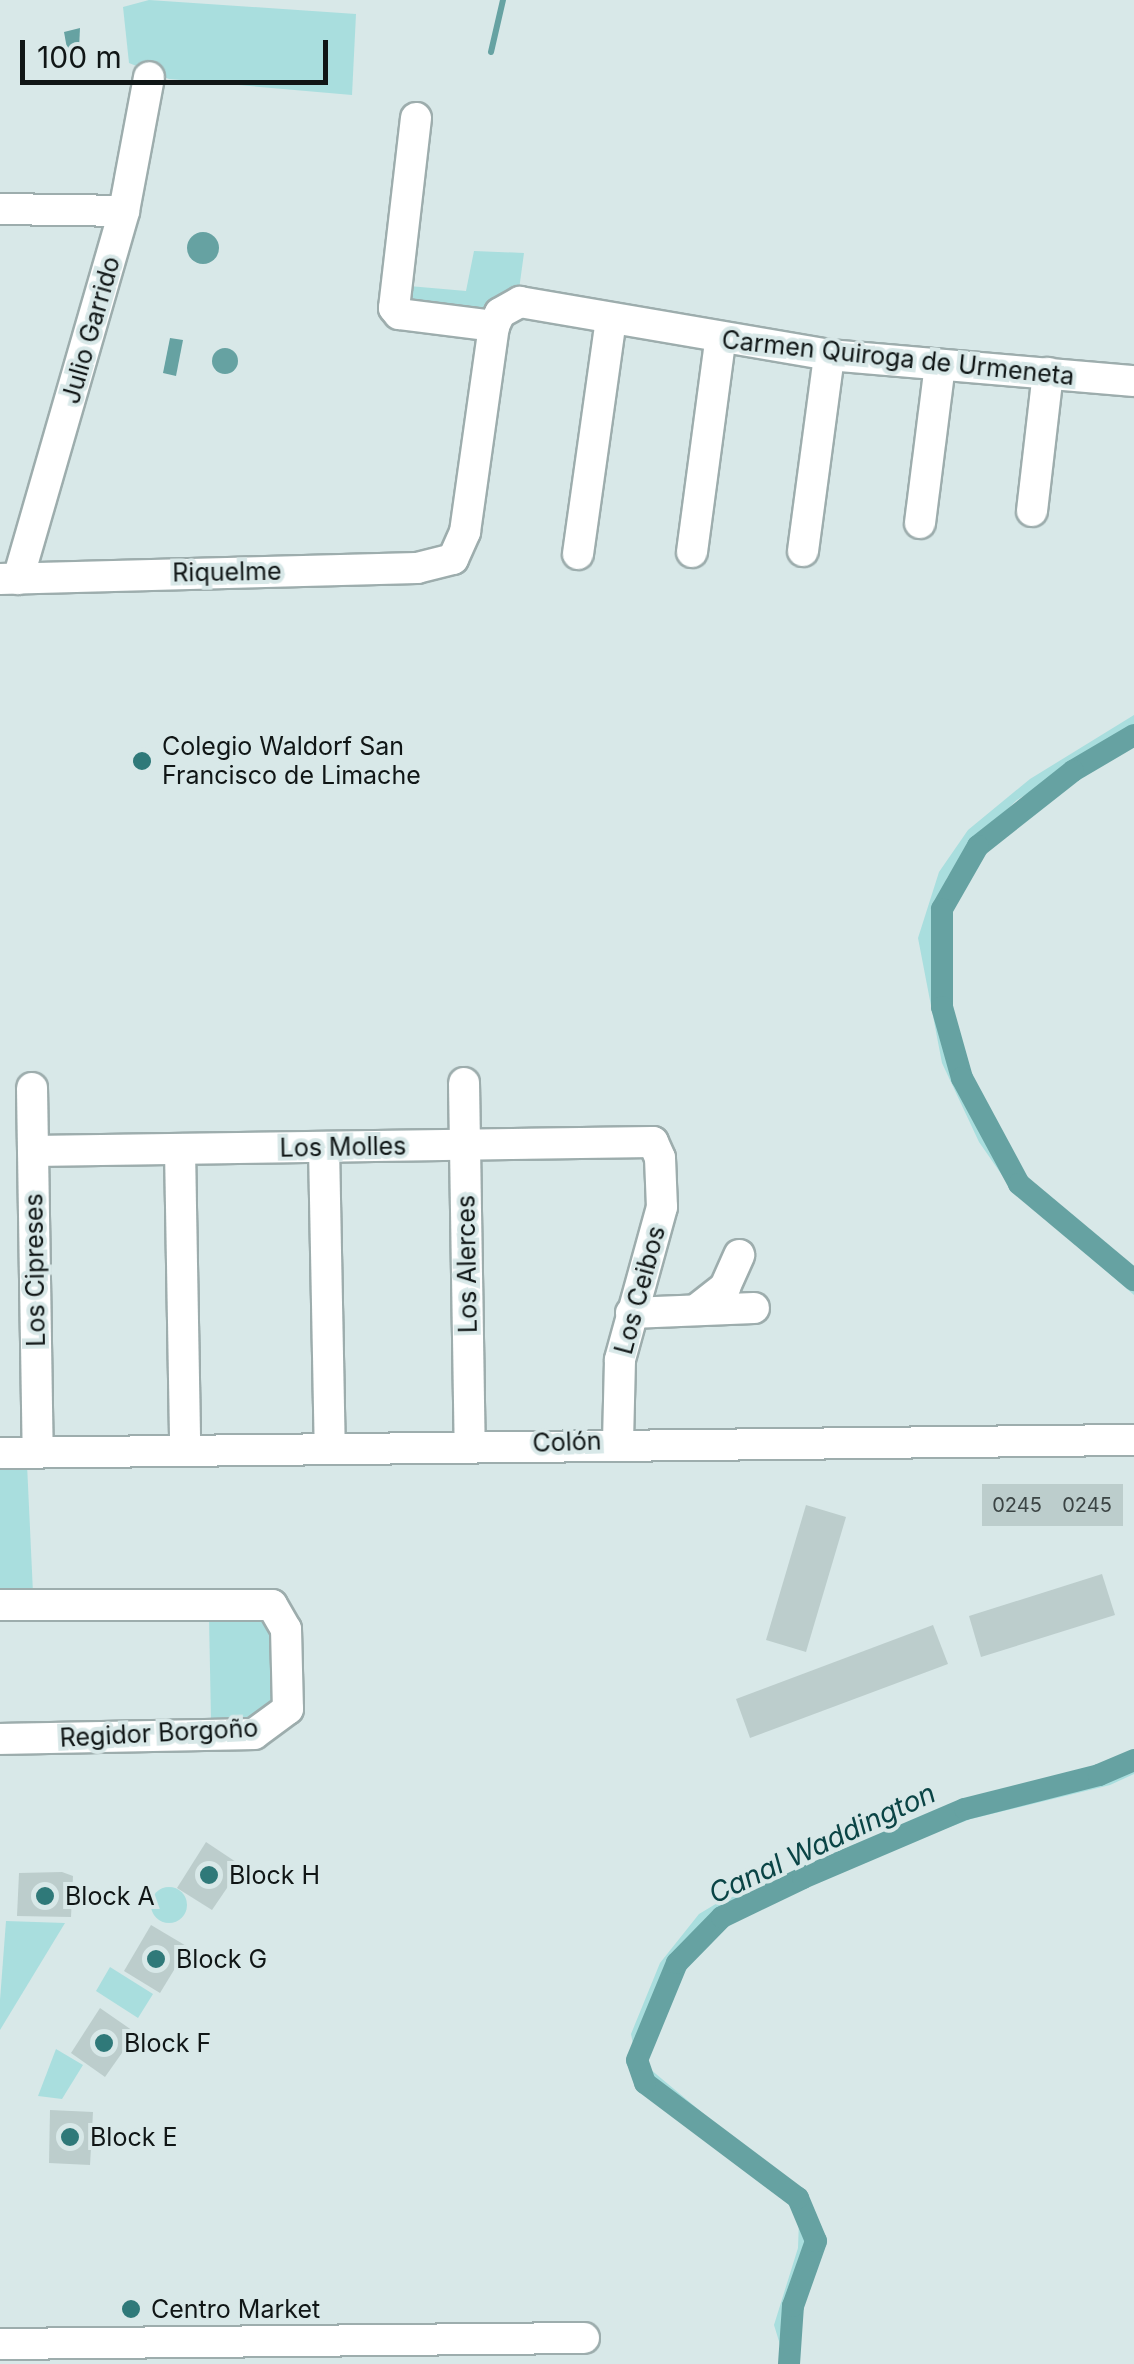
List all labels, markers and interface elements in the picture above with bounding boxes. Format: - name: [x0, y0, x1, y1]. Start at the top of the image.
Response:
- scale bar: [25, 20, 332, 82]
- text: 100 m: [37, 39, 122, 75]
- street label: Julio Garrido: [56, 253, 126, 407]
- street label: Carmen Quiroga de Urmeneta: [720, 325, 1076, 391]
- street label: Riquelme: [172, 556, 282, 588]
- place label: Colegio Waldorf San Francisco de Limache: [162, 732, 421, 791]
- marker: Colegio Waldorf San Francisco de Limache: [131, 750, 153, 772]
- street label: Los Molles: [279, 1131, 407, 1163]
- street label: Los Cipreses: [19, 1193, 51, 1347]
- street label: Los Alerces: [451, 1195, 483, 1333]
- street label: Los Ceibos: [608, 1222, 672, 1358]
- street label: Colón: [532, 1426, 602, 1458]
- house number: 0245: [992, 1493, 1042, 1517]
- house number: 0245: [1062, 1493, 1112, 1517]
- street label: Regidor Borgoño: [59, 1713, 259, 1753]
- water label: Canal Waddington: [703, 1776, 941, 1910]
- place label: Block H: [229, 1860, 320, 1890]
- marker: Block H: [198, 1864, 220, 1886]
- place label: Block A: [65, 1881, 155, 1911]
- marker: Block A: [34, 1885, 56, 1907]
- place label: Block G: [176, 1944, 267, 1974]
- marker: Block G: [145, 1948, 167, 1970]
- place label: Block F: [124, 2028, 211, 2058]
- marker: Block F: [93, 2032, 115, 2054]
- place label: Block E: [90, 2122, 177, 2152]
- marker: Block E: [59, 2126, 81, 2148]
- place label: Centro Market: [151, 2294, 320, 2324]
- marker: Centro Market: [120, 2298, 142, 2320]

